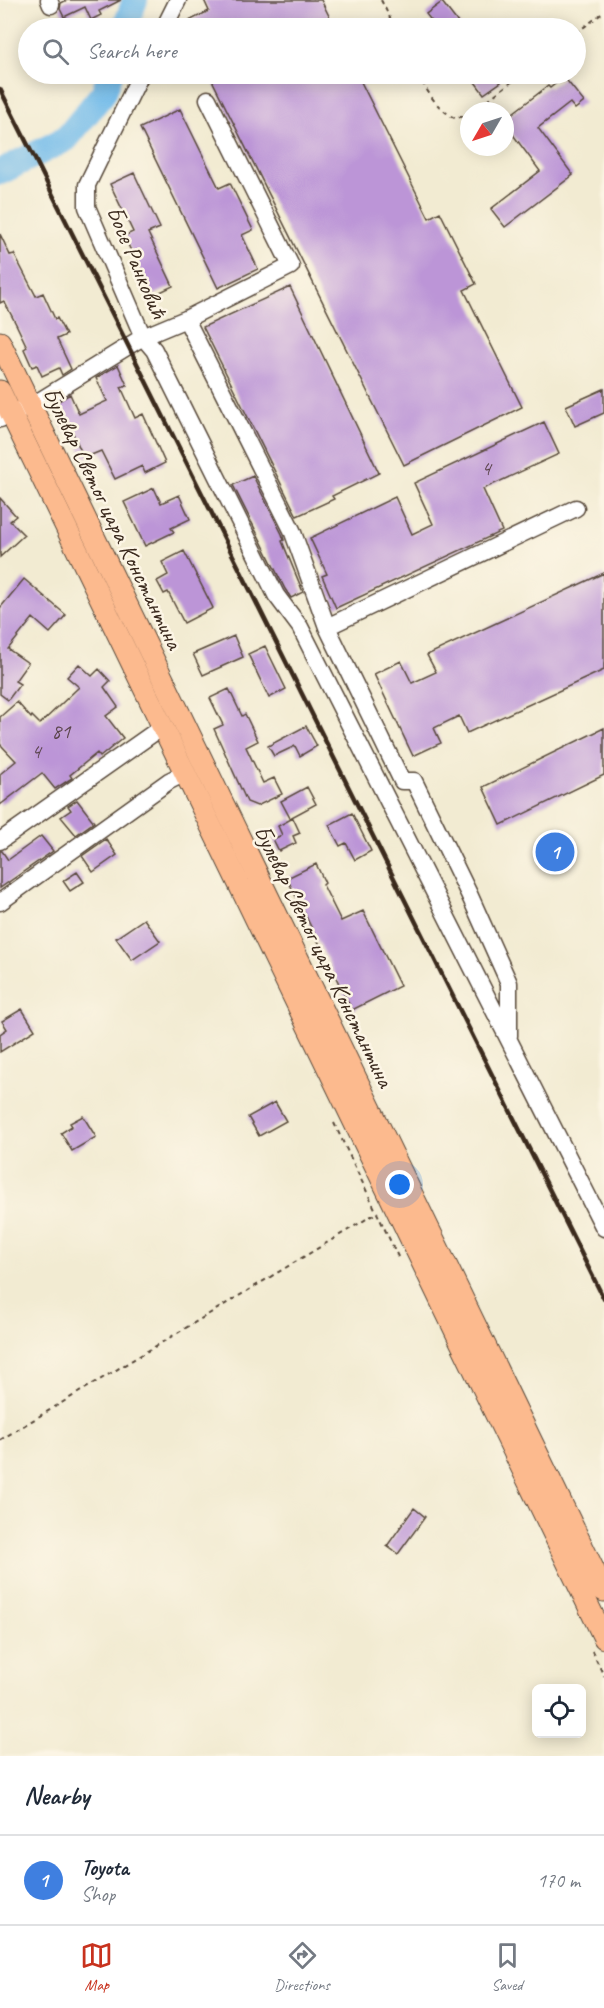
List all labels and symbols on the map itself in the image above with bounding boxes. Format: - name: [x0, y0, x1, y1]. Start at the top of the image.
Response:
- north arrow: [460, 102, 514, 156]
- street label: Босе Ранковић: [100, 201, 175, 324]
- street label: Булевар Светог цара Константина: [36, 382, 190, 655]
- house number: 4: [481, 455, 493, 481]
- house number: 81: [52, 718, 72, 744]
- house number: 4: [31, 738, 43, 764]
- street label: Булевар Светог цара Константина: [247, 820, 401, 1093]
- pin: 1: [536, 830, 574, 874]
- your location: [385, 1170, 414, 1199]

